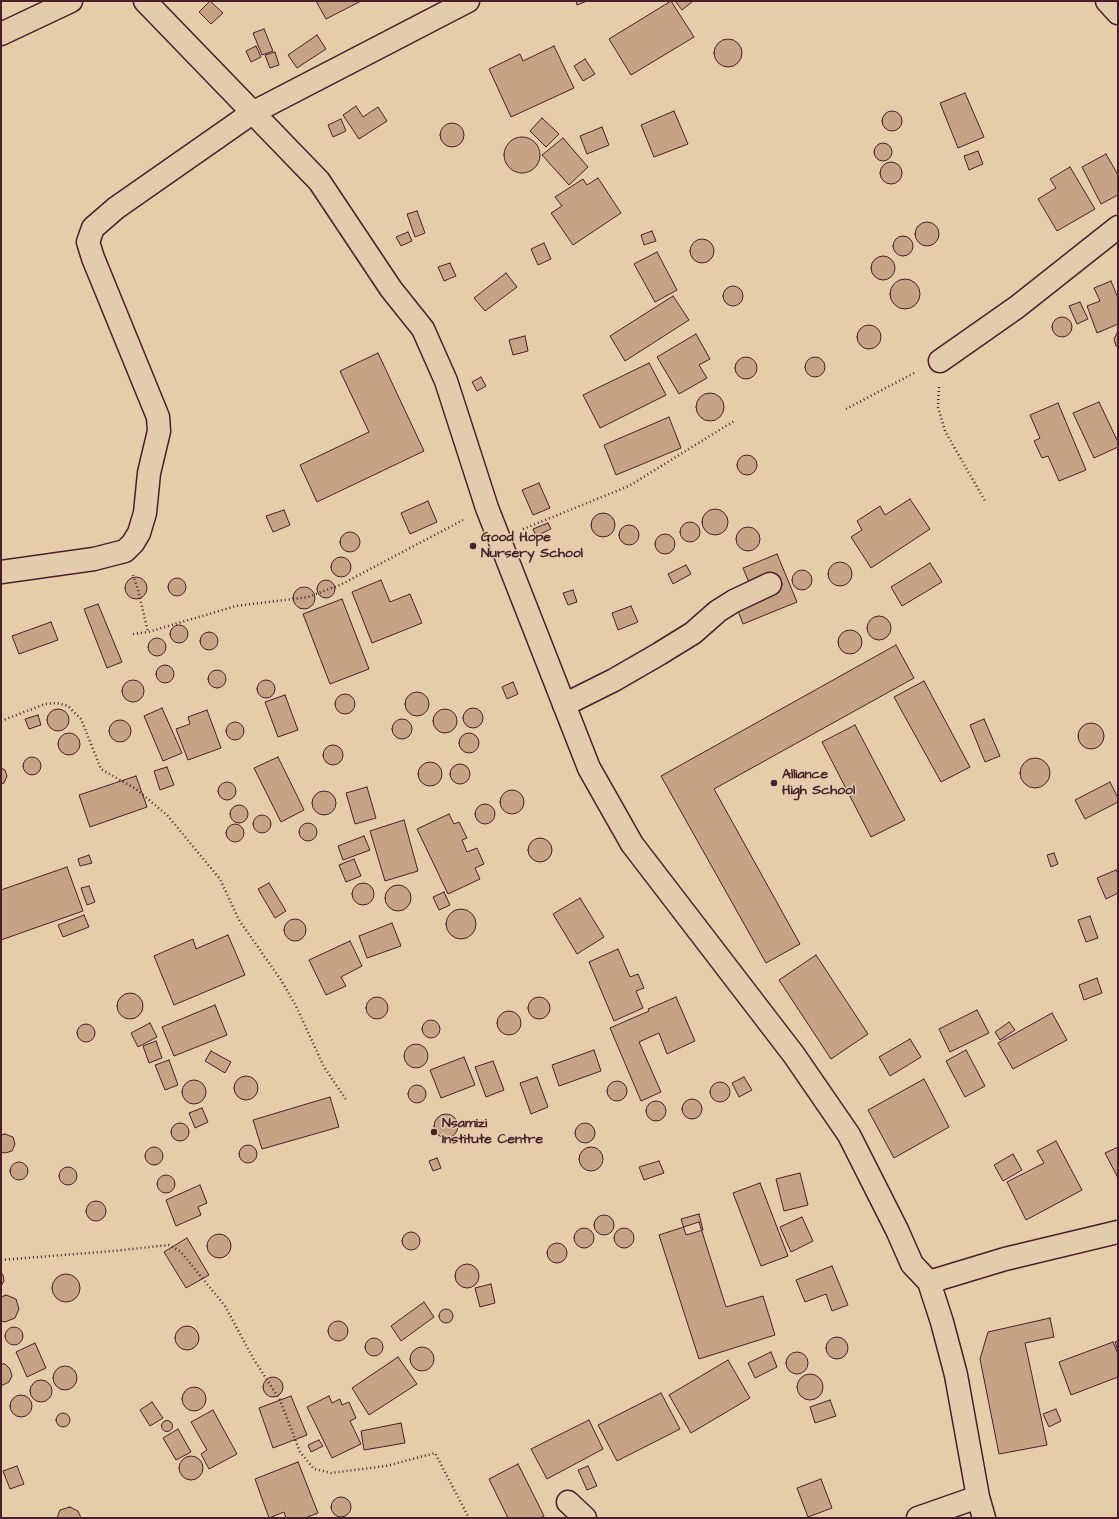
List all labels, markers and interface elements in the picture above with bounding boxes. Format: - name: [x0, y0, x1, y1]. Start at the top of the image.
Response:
- place label: Good Hope Nursery School: [481, 530, 583, 562]
- marker: Good Hope Nursery School: [468, 541, 478, 551]
- place label: Alliance High School: [782, 767, 855, 800]
- marker: Alliance High School: [769, 778, 779, 788]
- place label: Nsamizi Institute Centre: [442, 1116, 543, 1148]
- marker: Nsamizi Institute Centre: [429, 1127, 439, 1137]

